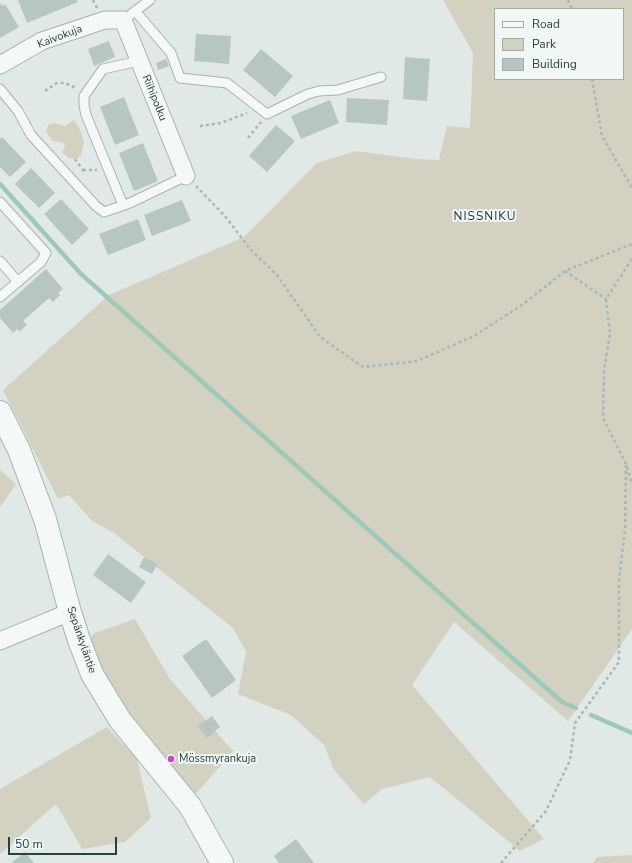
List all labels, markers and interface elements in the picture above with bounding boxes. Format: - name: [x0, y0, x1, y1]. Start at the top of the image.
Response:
- legend: [494, 8, 624, 80]
- text: Road: [532, 16, 560, 32]
- street label: Kaivokuja: [36, 22, 84, 52]
- text: Park: [532, 36, 556, 52]
- text: Building: [532, 56, 577, 72]
- street label: Riihipolku: [139, 73, 169, 123]
- district label: NISSNIKU: [454, 210, 516, 224]
- street label: Sepänkyläntie: [63, 605, 99, 675]
- place label: Mössmyrankuja: [179, 752, 256, 766]
- marker: Mössmyrankuja: [166, 754, 176, 764]
- scale bar: [10, 829, 119, 855]
- text: 50 m: [15, 836, 43, 852]

